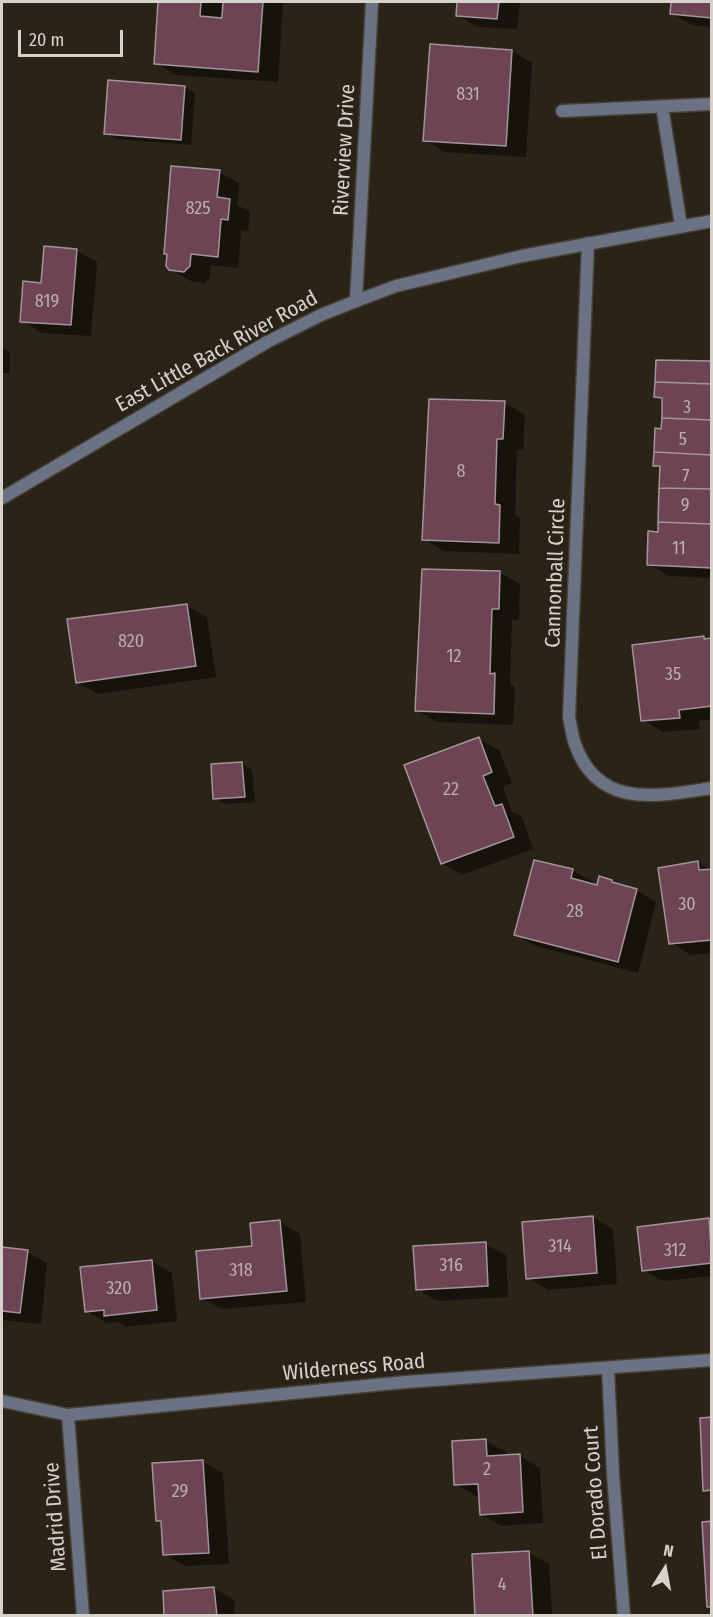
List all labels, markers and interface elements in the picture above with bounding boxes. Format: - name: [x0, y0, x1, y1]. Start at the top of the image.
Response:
- scale bar: [21, 18, 126, 56]
- text: 20 m: [29, 29, 64, 51]
- street label: Riverview Drive: [329, 84, 361, 216]
- house number: 831: [456, 84, 480, 106]
- house number: 825: [185, 198, 211, 220]
- street label: East Little Back River Road: [112, 286, 322, 418]
- house number: 819: [35, 291, 59, 313]
- house number: 3: [683, 397, 691, 419]
- house number: 5: [679, 429, 687, 451]
- house number: 8: [457, 461, 465, 483]
- house number: 7: [682, 466, 690, 488]
- house number: 9: [681, 495, 689, 517]
- street label: Cannonball Circle: [541, 498, 571, 648]
- house number: 11: [672, 538, 686, 560]
- house number: 820: [118, 631, 144, 653]
- house number: 12: [447, 646, 461, 668]
- house number: 35: [665, 664, 681, 686]
- house number: 22: [443, 779, 459, 801]
- house number: 30: [678, 894, 696, 916]
- house number: 28: [567, 901, 583, 923]
- house number: 314: [548, 1236, 572, 1258]
- house number: 312: [664, 1240, 686, 1262]
- house number: 316: [439, 1255, 463, 1277]
- house number: 318: [229, 1260, 253, 1282]
- house number: 320: [106, 1278, 132, 1300]
- street label: Wilderness Road: [282, 1349, 426, 1387]
- street label: El Dorado Court: [579, 1425, 613, 1561]
- house number: 2: [483, 1459, 491, 1481]
- street label: Madrid Drive: [40, 1461, 72, 1573]
- house number: 29: [172, 1481, 188, 1503]
- north arrow: [635, 1539, 695, 1599]
- text: N: [662, 1541, 675, 1561]
- house number: 4: [498, 1574, 506, 1596]

